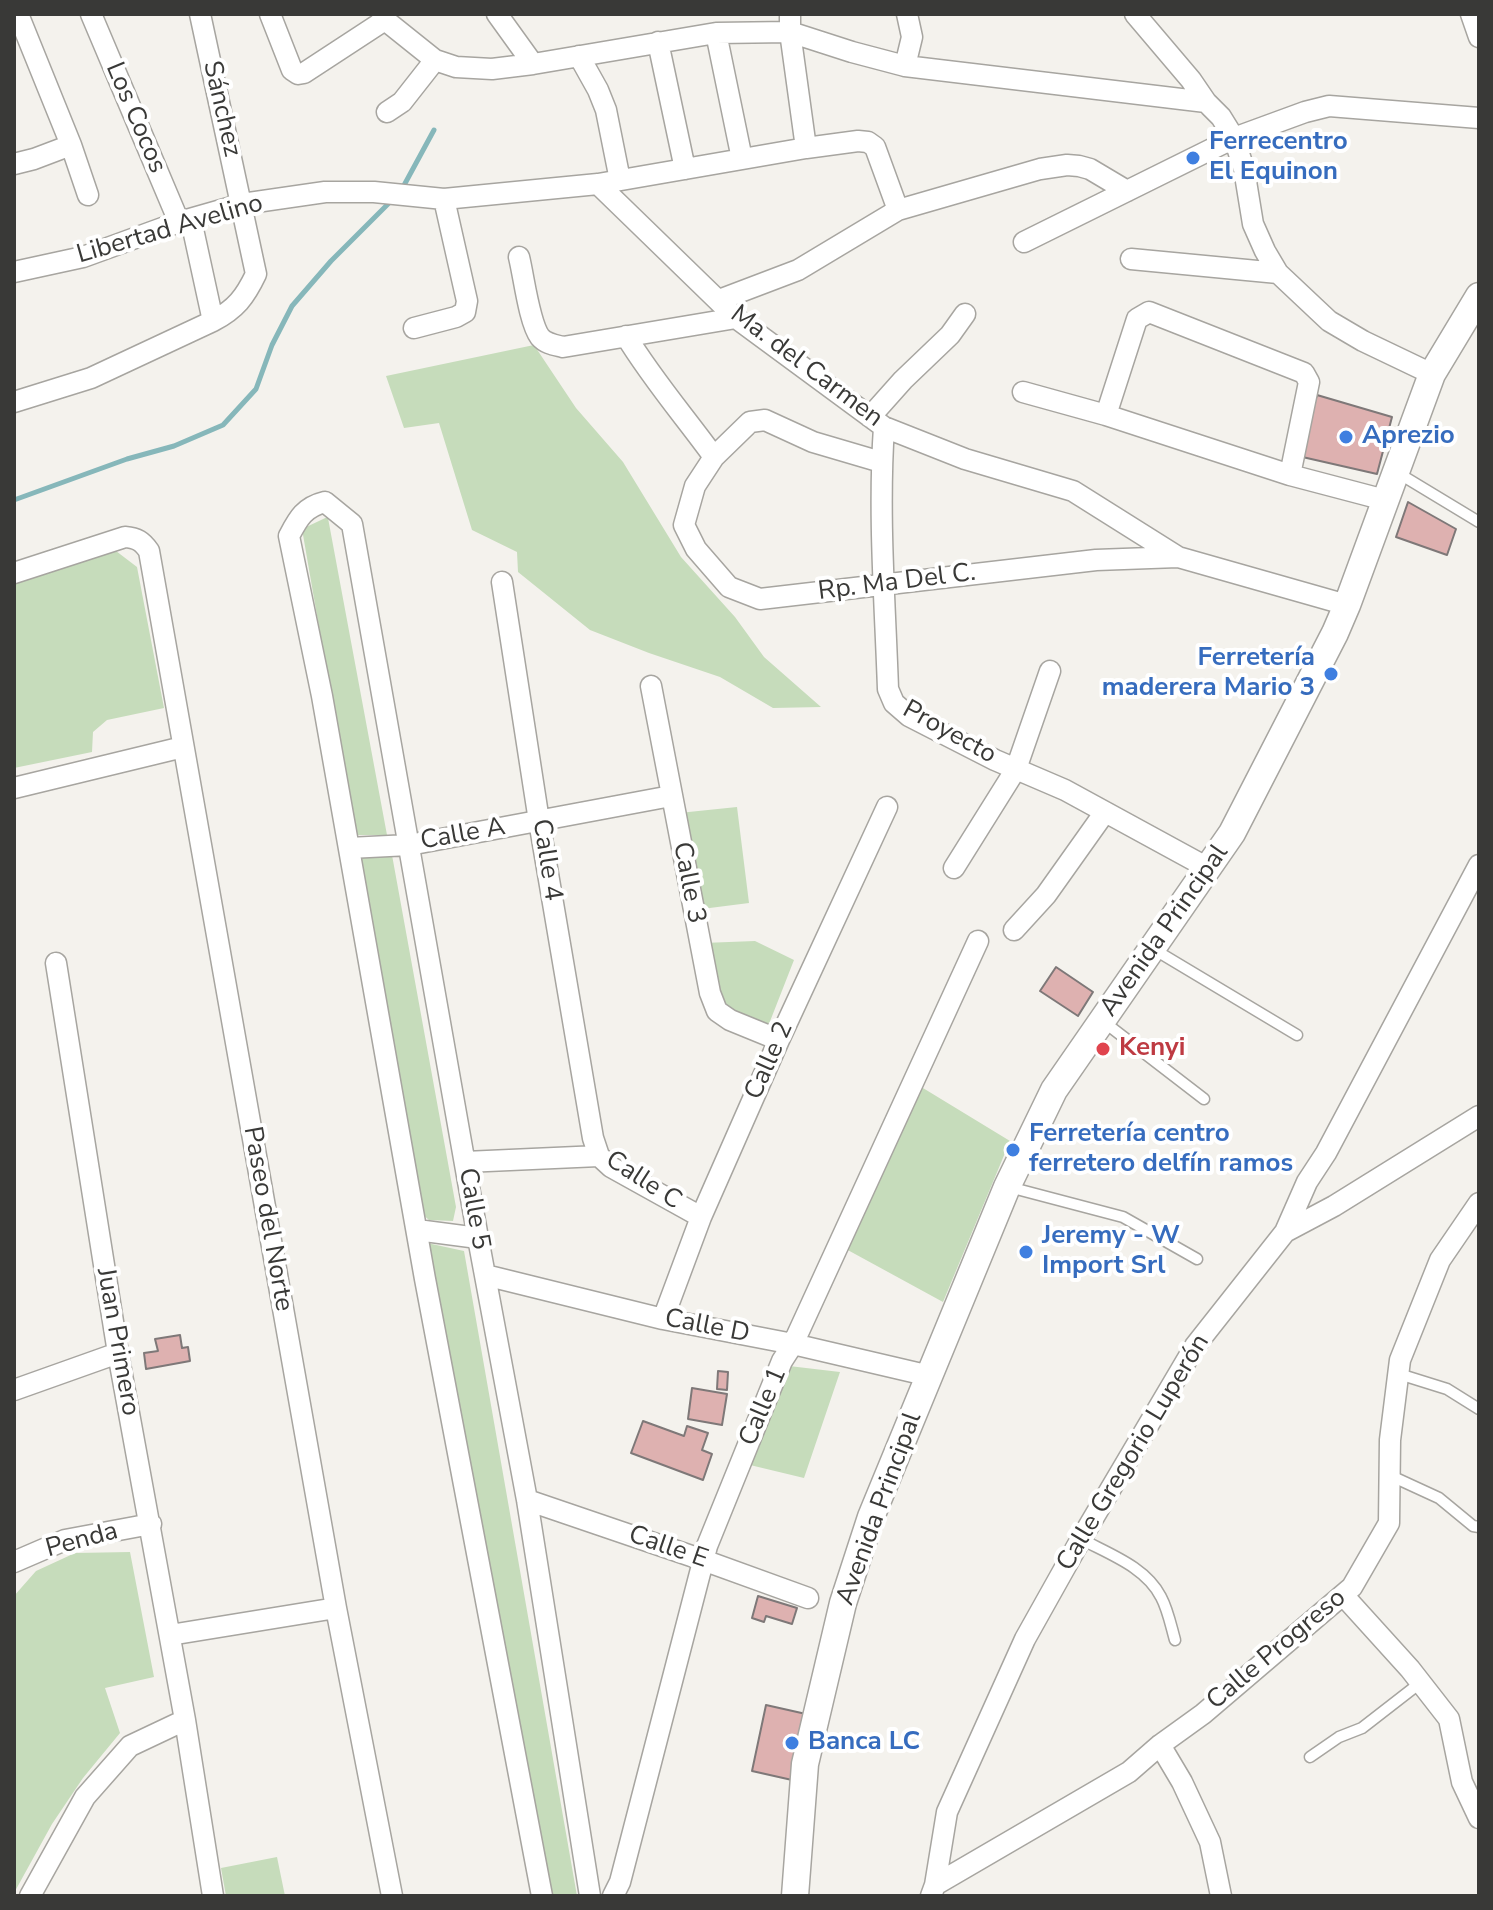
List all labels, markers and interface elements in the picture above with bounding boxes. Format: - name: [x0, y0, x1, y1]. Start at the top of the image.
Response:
- street label: Los Cocos: [98, 58, 172, 178]
- street label: Sánchez: [195, 58, 247, 160]
- place label: Ferrecentro El Equinon: [1209, 127, 1348, 188]
- marker: Ferrecentro El Equinon: [1184, 149, 1202, 167]
- street label: Libertad Avelino: [73, 189, 267, 271]
- street label: Ma. del Carmen: [724, 299, 888, 435]
- place label: Aprezio: [1362, 421, 1455, 453]
- marker: Aprezio: [1337, 428, 1355, 446]
- street label: Rp. Ma Del C.: [816, 558, 978, 608]
- place label: Ferretería maderera Mario 3: [1102, 643, 1315, 704]
- marker: Ferretería maderera Mario 3: [1322, 665, 1340, 683]
- street label: Proyecto: [897, 695, 1001, 771]
- street label: Calle A: [418, 812, 508, 858]
- street label: Calle 4: [524, 817, 568, 903]
- street label: Avenida Principal: [1094, 839, 1236, 1023]
- street label: Calle 3: [665, 840, 711, 926]
- street label: Calle 2: [739, 1017, 801, 1105]
- place label: Kenyi: [1119, 1033, 1185, 1065]
- marker: Kenyi: [1094, 1040, 1112, 1058]
- place label: Ferretería centro ferretero delfín ramos: [1029, 1119, 1293, 1180]
- street label: Paseo del Norte: [235, 1124, 299, 1314]
- marker: Ferretería centro ferretero delfín ramos: [1004, 1141, 1022, 1159]
- street label: Calle C: [599, 1145, 687, 1217]
- street label: Calle 5: [450, 1166, 496, 1252]
- place label: Jeremy - W Import Srl: [1042, 1221, 1180, 1282]
- marker: Jeremy - W Import Srl: [1017, 1243, 1035, 1261]
- street label: Juan Primero: [89, 1266, 145, 1418]
- street label: Calle D: [662, 1303, 752, 1351]
- street label: Calle Gregorio Luperón: [1051, 1329, 1217, 1577]
- street label: Calle 1: [734, 1363, 794, 1451]
- street label: Avenida Principal: [831, 1408, 929, 1610]
- street label: Penda: [43, 1516, 121, 1566]
- street label: Calle E: [624, 1520, 712, 1576]
- street label: Calle Progreso: [1201, 1583, 1353, 1717]
- place label: Banca LC: [808, 1727, 920, 1759]
- marker: Banca LC: [783, 1734, 801, 1752]

